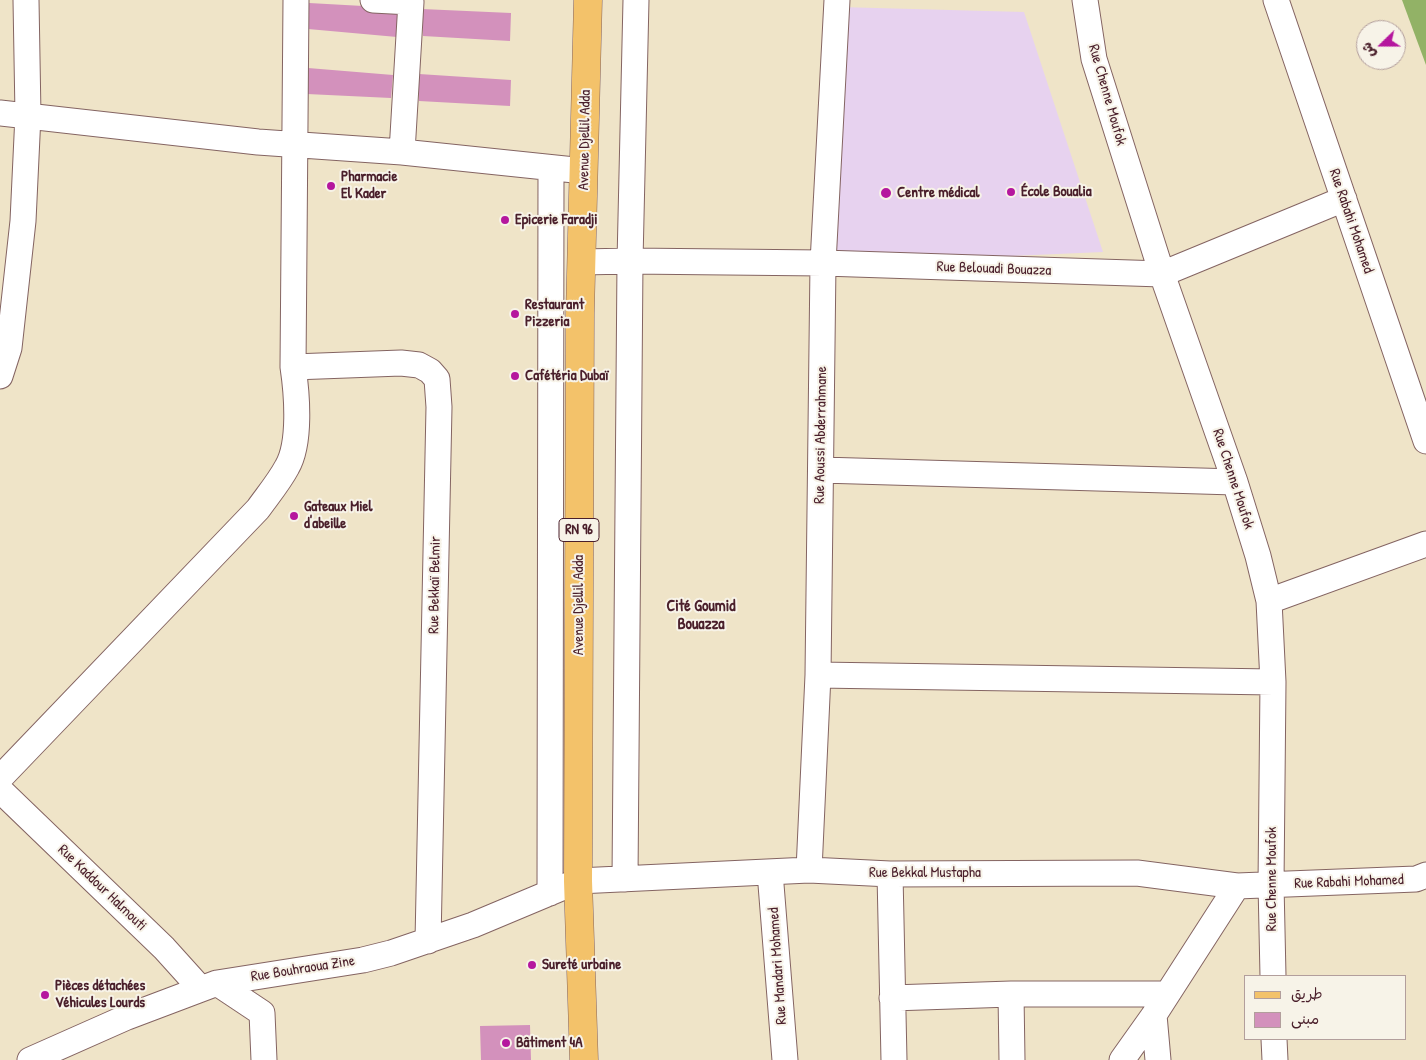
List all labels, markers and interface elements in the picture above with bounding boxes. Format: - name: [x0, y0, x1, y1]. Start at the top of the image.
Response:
- north arrow: [1356, 20, 1406, 70]
- text: ش: [1356, 40, 1379, 61]
- street label: Rue Chenne Moufok: [1084, 42, 1130, 148]
- street label: Avenue Djellil Adda: [575, 90, 595, 190]
- street label: Rue Rabahi Mohamed: [1325, 166, 1377, 276]
- place label: Pharmacie El Kader: [341, 168, 397, 203]
- marker: Pharmacie El Kader: [325, 180, 337, 192]
- place label: École Boualia: [1021, 183, 1092, 201]
- place label: Centre médical: [897, 184, 979, 202]
- marker: Centre médical: [879, 186, 893, 200]
- marker: École Boualia: [1005, 186, 1017, 198]
- place label: Epicerie Faradji: [515, 211, 598, 229]
- marker: Epicerie Faradji: [499, 214, 511, 226]
- street label: Rue Belouadi Bouazza: [936, 258, 1052, 280]
- place label: Restaurant Pizzeria: [525, 296, 584, 331]
- marker: Restaurant Pizzeria: [509, 308, 521, 320]
- street label: Rue Aoussi Abderrahmane: [811, 366, 831, 504]
- place label: Cafétéria Dubaï: [525, 367, 609, 385]
- marker: Cafétéria Dubaï: [509, 370, 521, 382]
- street label: Rue Chenne Moufok: [1208, 427, 1258, 531]
- place label: Gateaux Miel d'abeille: [304, 498, 373, 533]
- marker: Gateaux Miel d'abeille: [288, 510, 300, 522]
- road number: RN 96: [559, 518, 599, 542]
- street label: Rue Bekkaï Belmir: [425, 536, 445, 634]
- street label: Avenue Djellil Adda: [570, 555, 588, 655]
- district label: Cité Goumid Bouazza: [666, 597, 736, 635]
- street label: Rue Chenne Moufok: [1263, 827, 1281, 931]
- street label: Rue Kaddour Halmouti: [54, 841, 150, 935]
- street label: Rue Bekkal Mustapha: [869, 864, 981, 882]
- street label: Rue Rabahi Mohamed: [1294, 871, 1404, 893]
- street label: Rue Mandari Mohamed: [765, 907, 791, 1025]
- street label: Rue Bouhraoua Zine: [250, 952, 356, 986]
- place label: Sureté urbaine: [542, 956, 621, 974]
- marker: Sureté urbaine: [526, 959, 538, 971]
- legend: [1244, 975, 1406, 1040]
- place label: Pièces détachées Véhicules Lourds: [55, 977, 145, 1012]
- text: طريق: [1291, 983, 1323, 1004]
- marker: Pièces détachées Véhicules Lourds: [39, 989, 51, 1001]
- text: مبنى: [1291, 1008, 1319, 1029]
- place label: Bâtiment 4A: [516, 1034, 583, 1052]
- marker: Bâtiment 4A: [500, 1037, 512, 1049]

